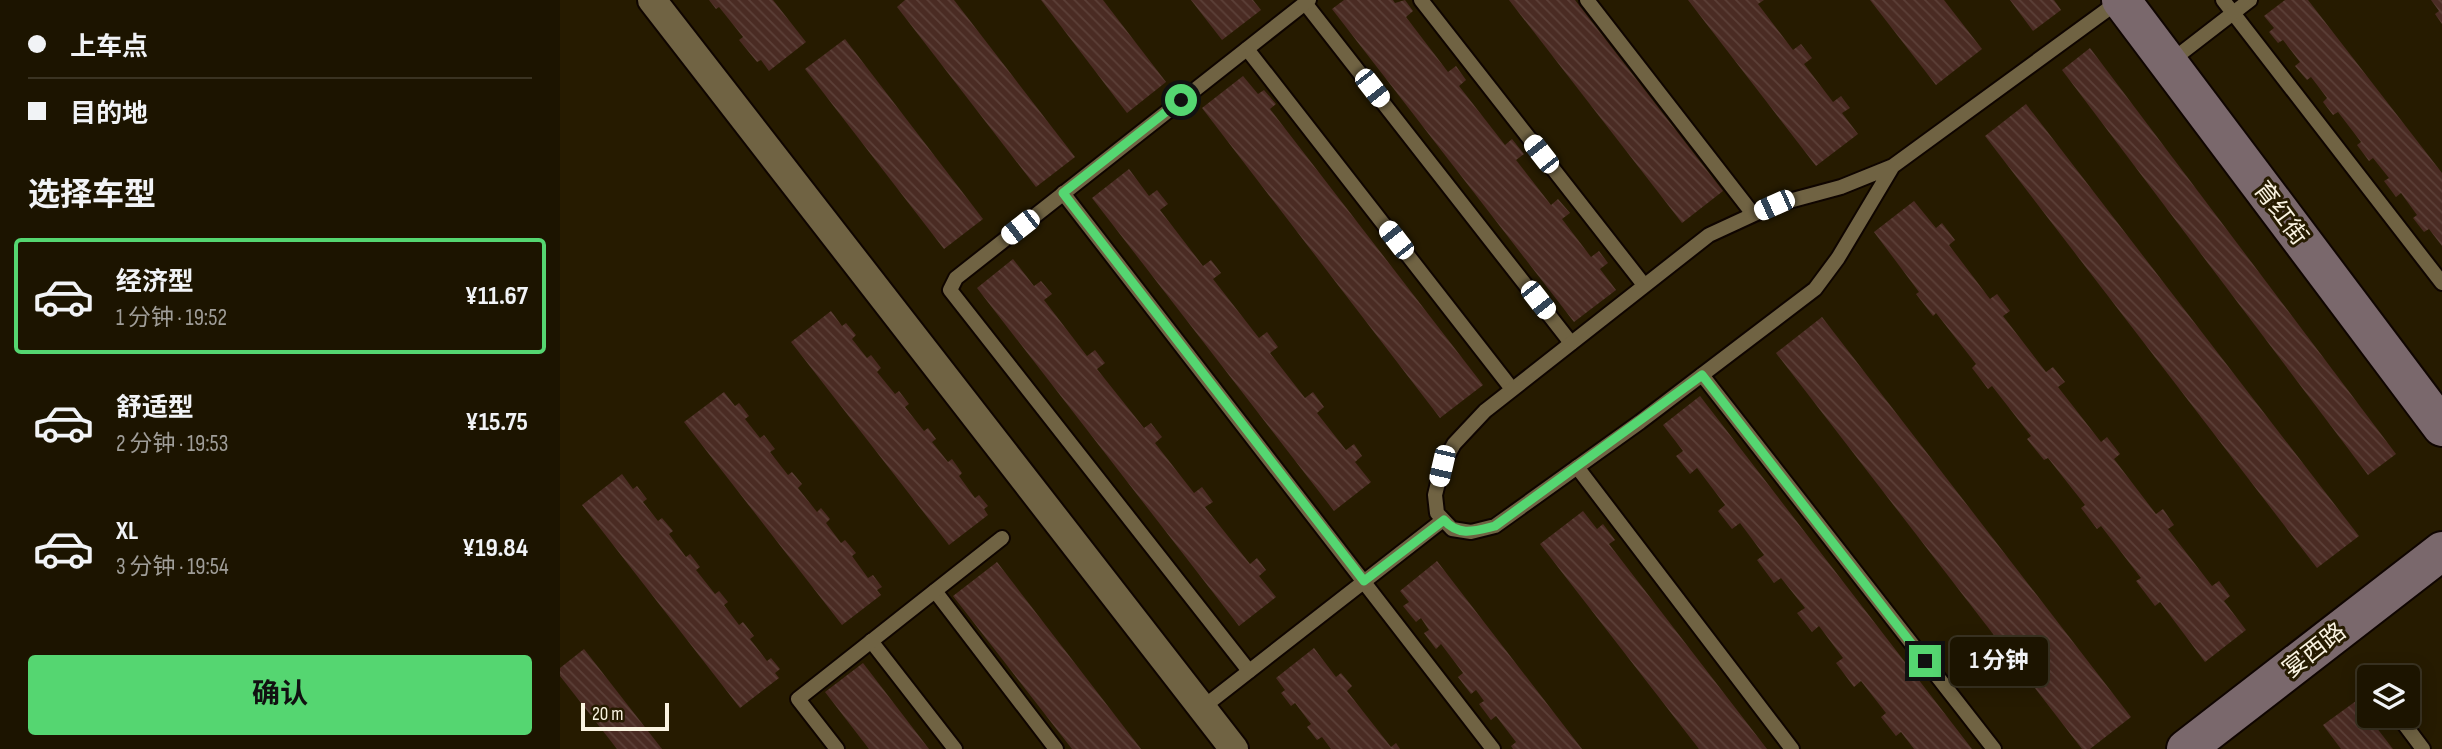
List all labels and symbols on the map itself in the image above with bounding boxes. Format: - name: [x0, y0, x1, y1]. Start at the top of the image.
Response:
- car: [1351, 65, 1394, 111]
- route start: [1165, 84, 1197, 116]
- car: [1520, 131, 1563, 177]
- street label: 育红街: [2247, 176, 2314, 251]
- car: [1751, 187, 1798, 223]
- car: [997, 206, 1044, 248]
- car: [1375, 217, 1418, 263]
- car: [1517, 277, 1560, 323]
- car: [1428, 443, 1457, 489]
- street label: 宴西路: [2277, 617, 2352, 684]
- callout: 1 分钟: [1950, 636, 2048, 686]
- route end: [1909, 645, 1941, 677]
- scale bar: [581, 700, 668, 732]

